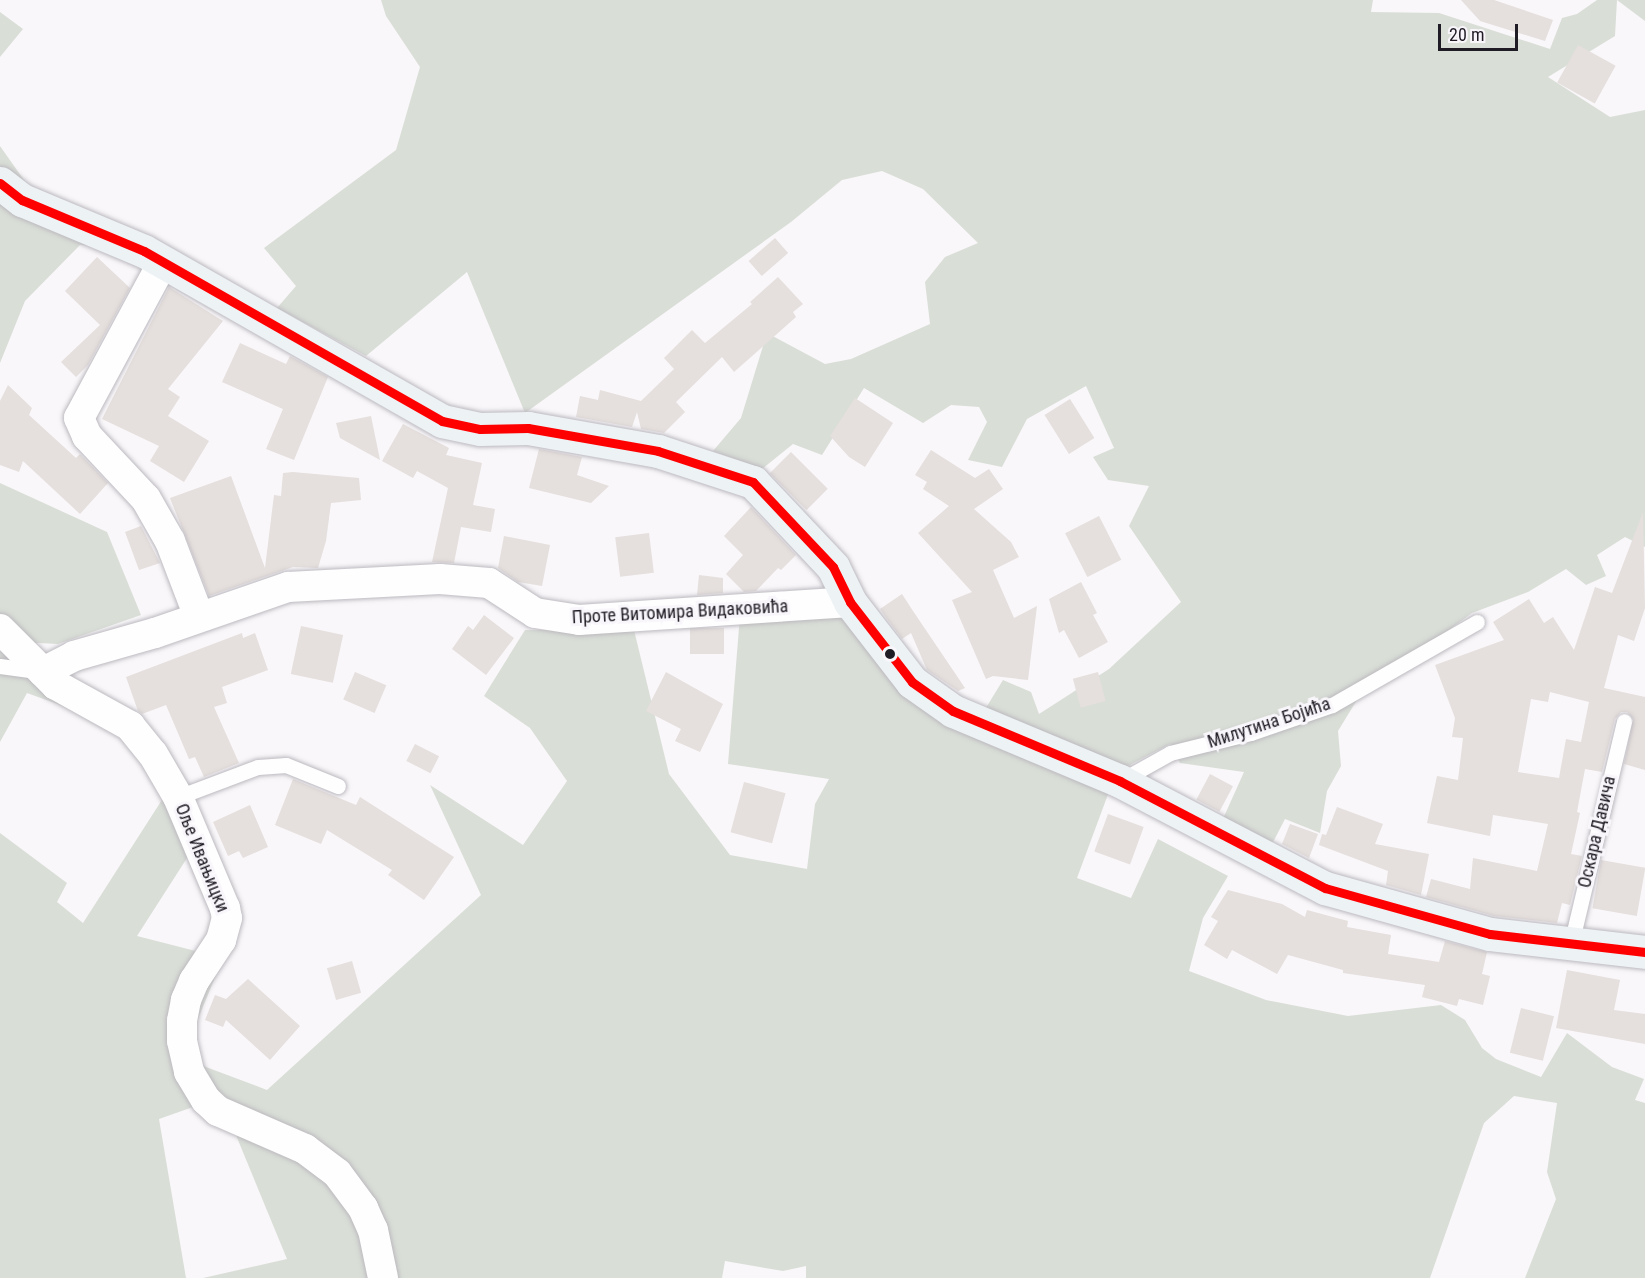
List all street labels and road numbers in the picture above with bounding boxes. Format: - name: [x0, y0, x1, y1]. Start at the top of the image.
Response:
- street label: Проте Витомира Видаковића: [571, 596, 789, 628]
- street label: Милутина Бојића: [1205, 693, 1333, 753]
- street label: Оскара Давича: [1574, 774, 1620, 890]
- street label: Оље Ивањицки: [170, 801, 234, 915]

